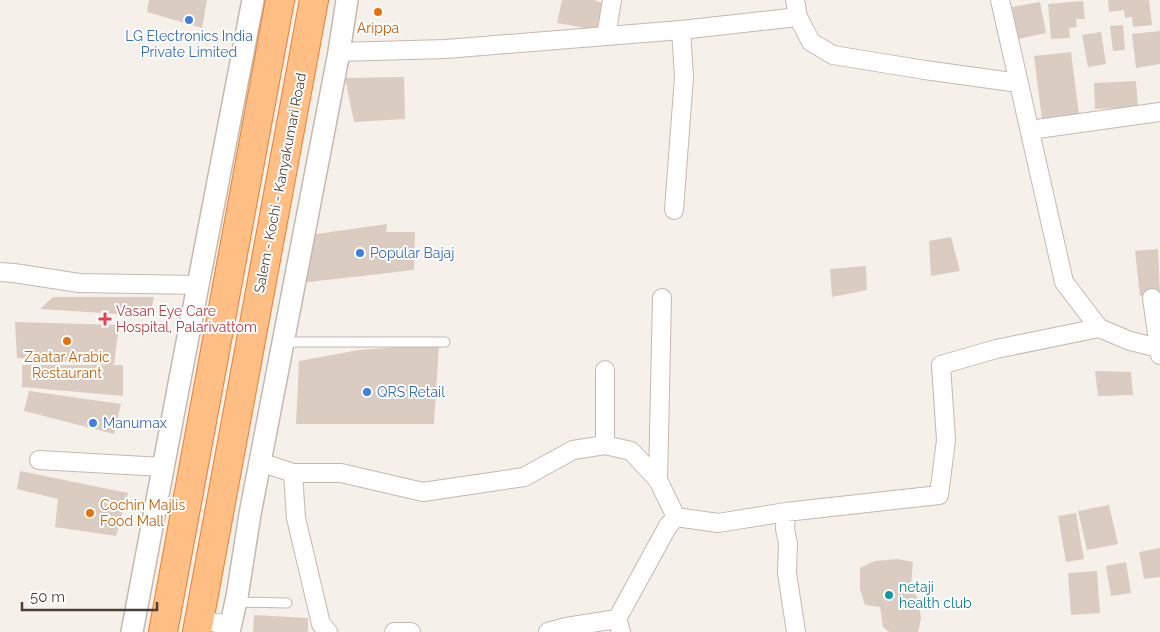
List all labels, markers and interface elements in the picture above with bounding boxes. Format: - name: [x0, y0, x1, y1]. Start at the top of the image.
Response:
- marker: Arippa: [372, 6, 384, 18]
- marker: LG Electronics India Private Limited: [183, 14, 195, 26]
- place label: Arippa: [357, 20, 399, 36]
- place label: LG Electronics India Private Limited: [125, 28, 253, 60]
- street label: Salem - Kochi - Kanyakumari Road: [251, 72, 309, 294]
- place label: Popular Bajaj: [370, 245, 454, 261]
- marker: Popular Bajaj: [354, 247, 366, 259]
- place label: Vasan Eye Care Hospital, Palarivattom: [116, 303, 257, 335]
- marker: Vasan Eye Care Hospital, Palarivattom: [98, 312, 112, 326]
- marker: Zaatar Arabic Restaurant: [61, 335, 73, 347]
- place label: Zaatar Arabic Restaurant: [24, 349, 110, 381]
- place label: QRS Retail: [377, 384, 445, 400]
- marker: QRS Retail: [361, 386, 373, 398]
- place label: Manumax: [103, 415, 167, 431]
- marker: Manumax: [87, 417, 99, 429]
- place label: Cochin Majlis Food Mall: [100, 497, 185, 529]
- marker: Cochin Majlis Food Mall: [84, 507, 96, 519]
- place label: netaji health club: [899, 579, 972, 611]
- scale bar: [22, 580, 158, 612]
- text: 50 m: [30, 588, 65, 606]
- marker: netaji health club: [883, 589, 895, 601]

